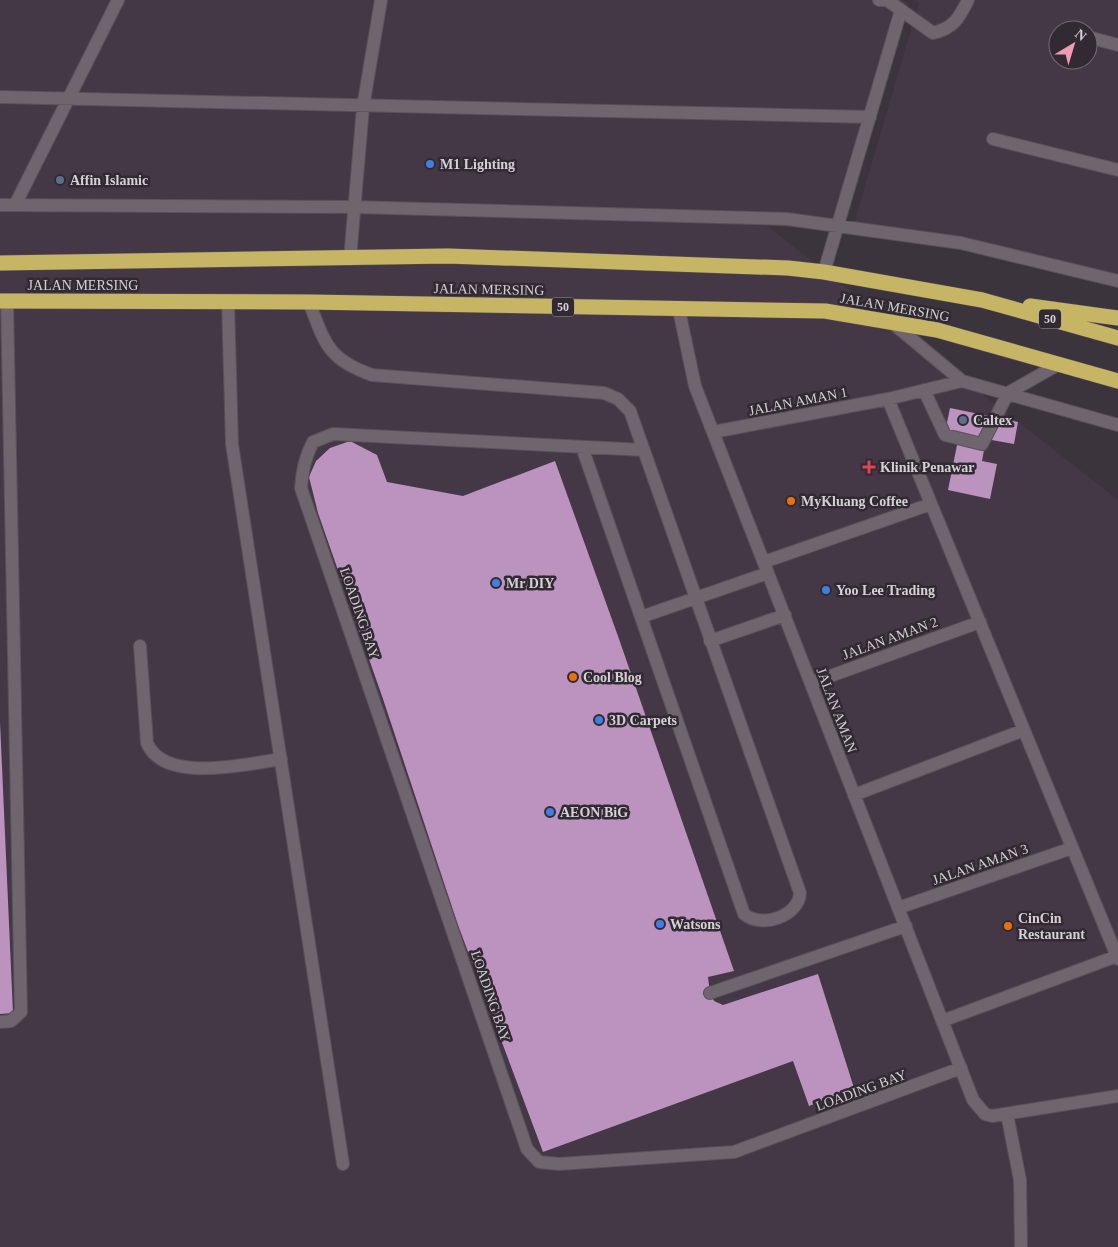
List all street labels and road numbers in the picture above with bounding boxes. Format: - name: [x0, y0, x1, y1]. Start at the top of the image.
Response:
- street label: JALAN MERSING: [28, 278, 138, 293]
- street label: JALAN MERSING: [433, 281, 545, 298]
- street label: JALAN MERSING: [839, 290, 951, 325]
- road number: 50: [552, 298, 574, 316]
- road number: 50: [1039, 310, 1061, 328]
- street label: JALAN AMAN 1: [747, 385, 849, 418]
- street label: LOADING BAY: [337, 566, 382, 661]
- street label: JALAN AMAN 2: [840, 614, 940, 663]
- street label: JALAN AMAN: [813, 666, 860, 755]
- street label: JALAN AMAN 3: [930, 841, 1030, 888]
- street label: LOADING BAY: [468, 949, 513, 1044]
- street label: LOADING BAY: [814, 1067, 909, 1114]

